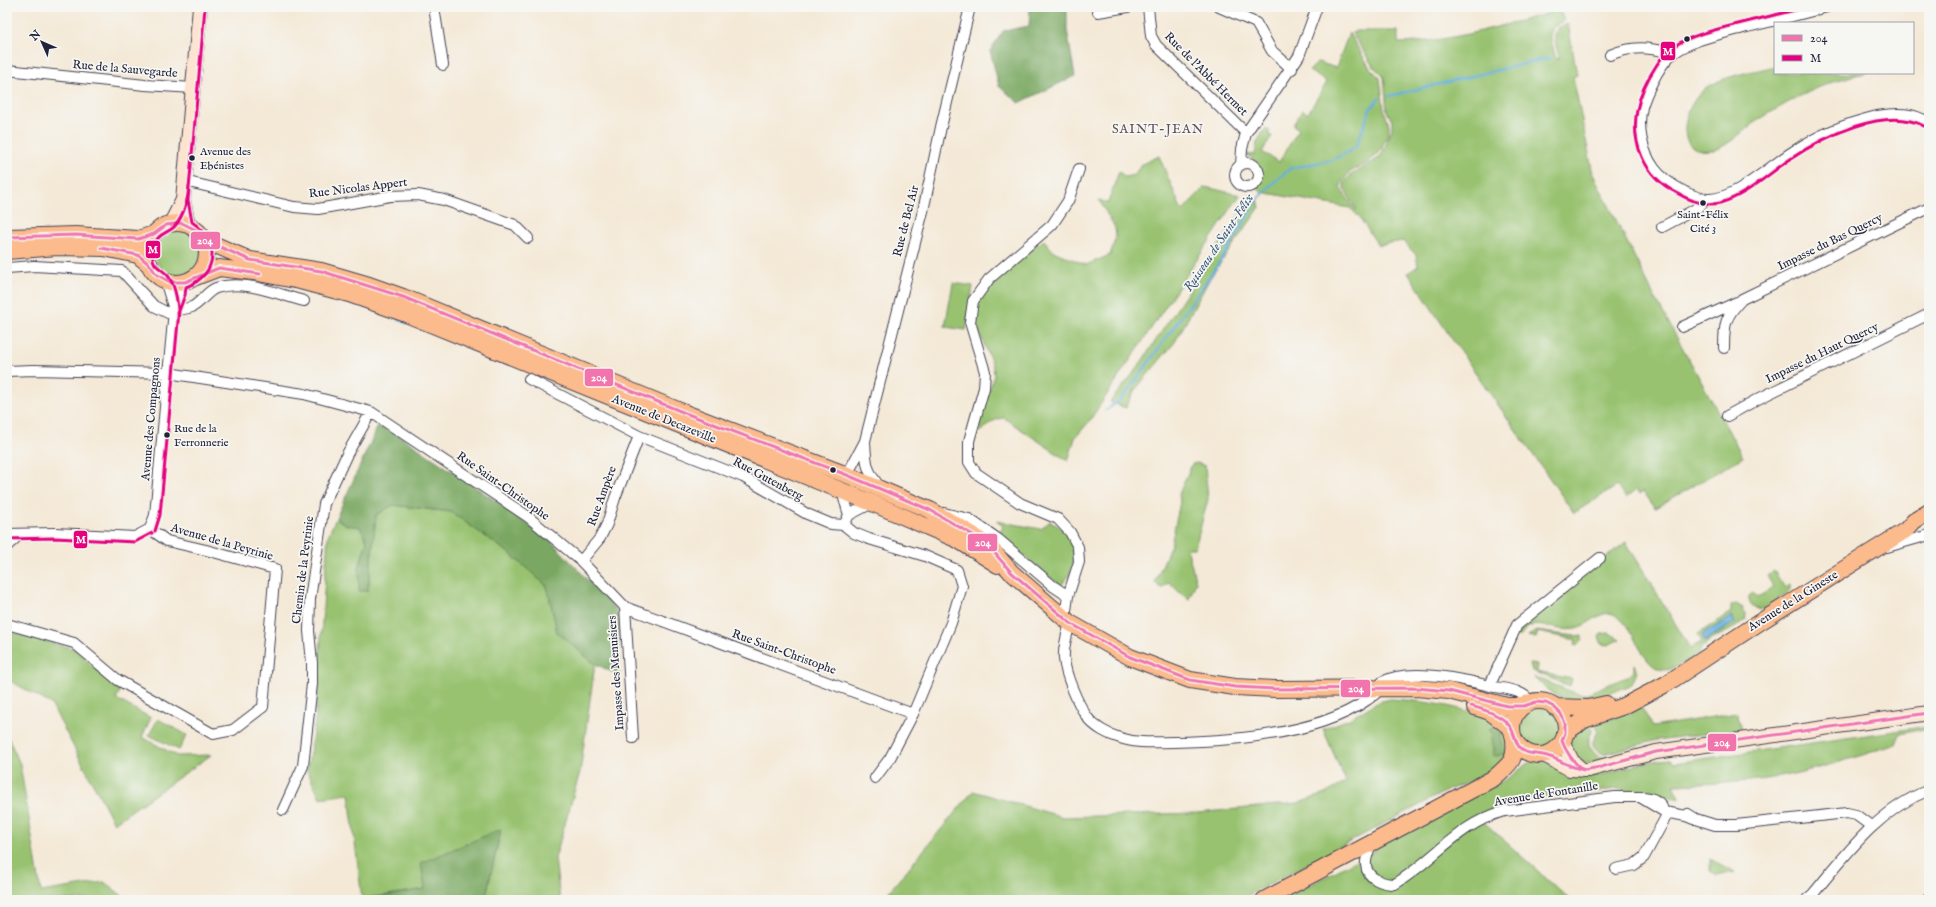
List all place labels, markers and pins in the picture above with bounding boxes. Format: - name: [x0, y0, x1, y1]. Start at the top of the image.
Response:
- unlabelled marker: [1682, 34, 1692, 44]
- place label: Avenue des Ebénistes: [199, 145, 251, 173]
- marker: Avenue des Ebénistes: [187, 153, 197, 163]
- marker: Saint-Félix Cité 3: [1698, 198, 1708, 208]
- place label: Saint-Félix Cité 3: [1677, 208, 1729, 236]
- place label: Rue de la Ferronnerie: [174, 422, 229, 450]
- marker: Rue de la Ferronnerie: [162, 430, 172, 440]
- unlabelled marker: [828, 465, 838, 475]

